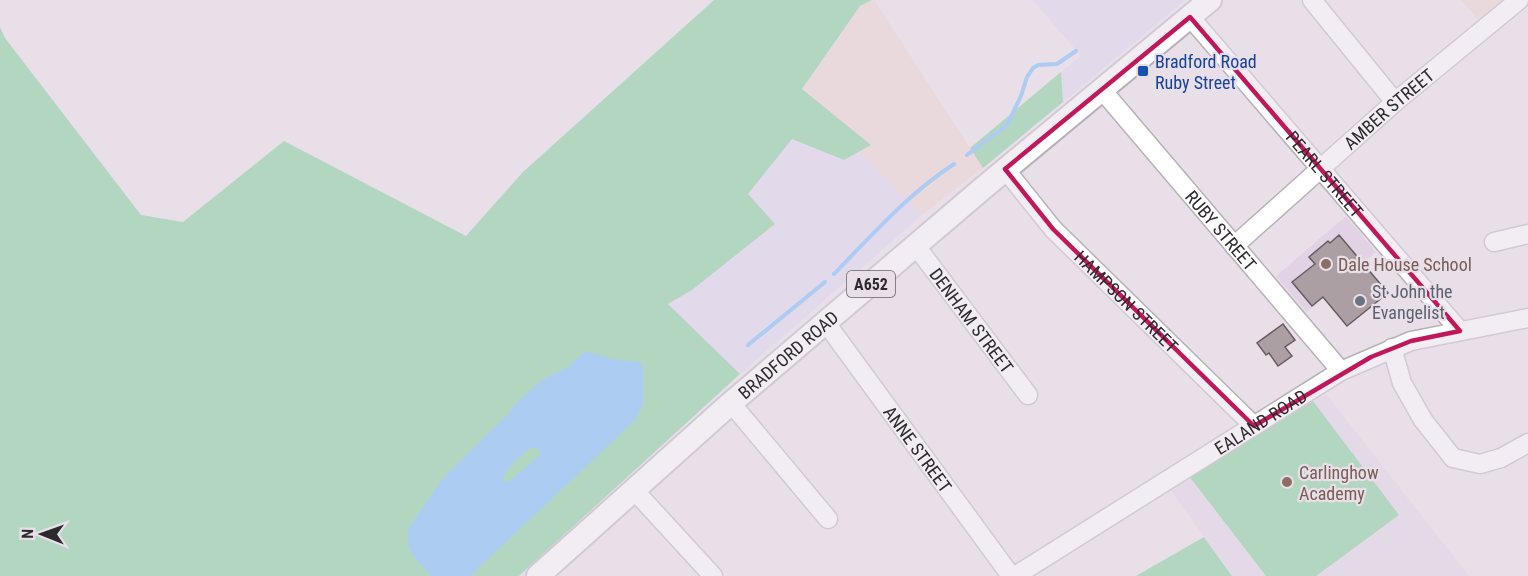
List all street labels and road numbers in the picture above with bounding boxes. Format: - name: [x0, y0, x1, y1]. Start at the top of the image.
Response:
- street label: AMBER STREET: [1339, 64, 1438, 153]
- street label: PEARL STREET: [1282, 126, 1368, 221]
- street label: RUBY STREET: [1181, 186, 1261, 274]
- street label: HAMPSON STREET: [1071, 246, 1183, 356]
- street label: DENHAM STREET: [926, 264, 1018, 377]
- road number: A652: [847, 271, 895, 297]
- street label: BRADFORD ROAD: [734, 306, 842, 403]
- street label: EALAND ROAD: [1210, 385, 1310, 458]
- street label: ANNE STREET: [880, 402, 957, 496]

